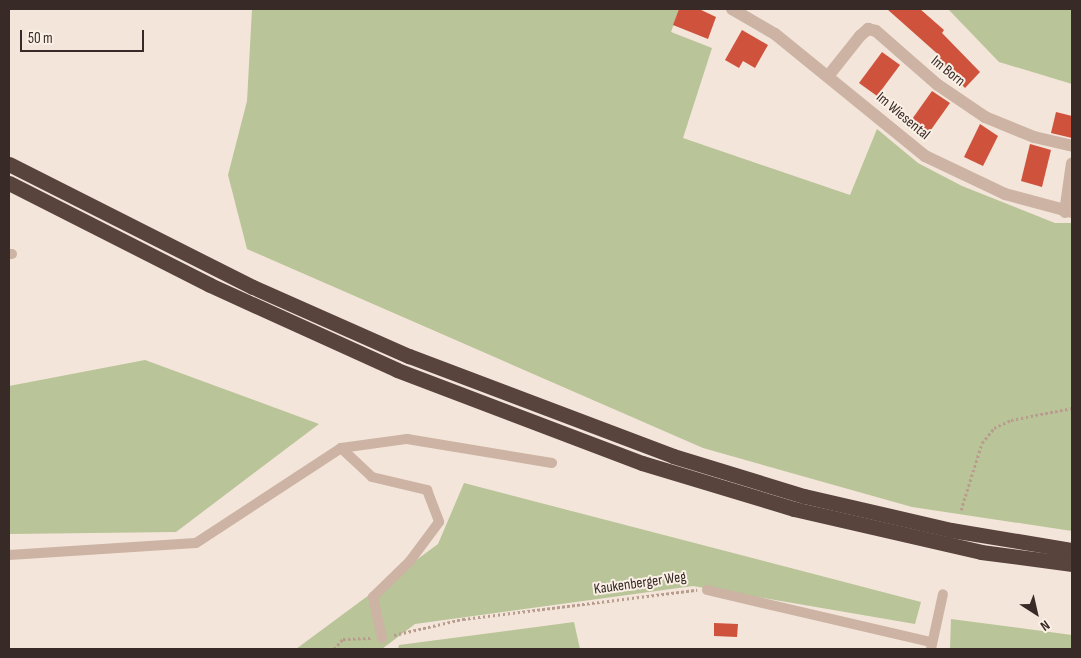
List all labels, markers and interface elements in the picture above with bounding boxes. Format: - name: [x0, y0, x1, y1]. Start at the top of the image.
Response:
- scale bar: [22, 20, 146, 52]
- text: 50 m: [28, 29, 53, 48]
- street label: Im Born: [927, 52, 969, 90]
- street label: Im Wiesental: [872, 88, 934, 144]
- street label: Kaukenberger Weg: [593, 568, 687, 598]
- north arrow: [1011, 588, 1061, 638]
- text: N: [1037, 617, 1053, 635]

